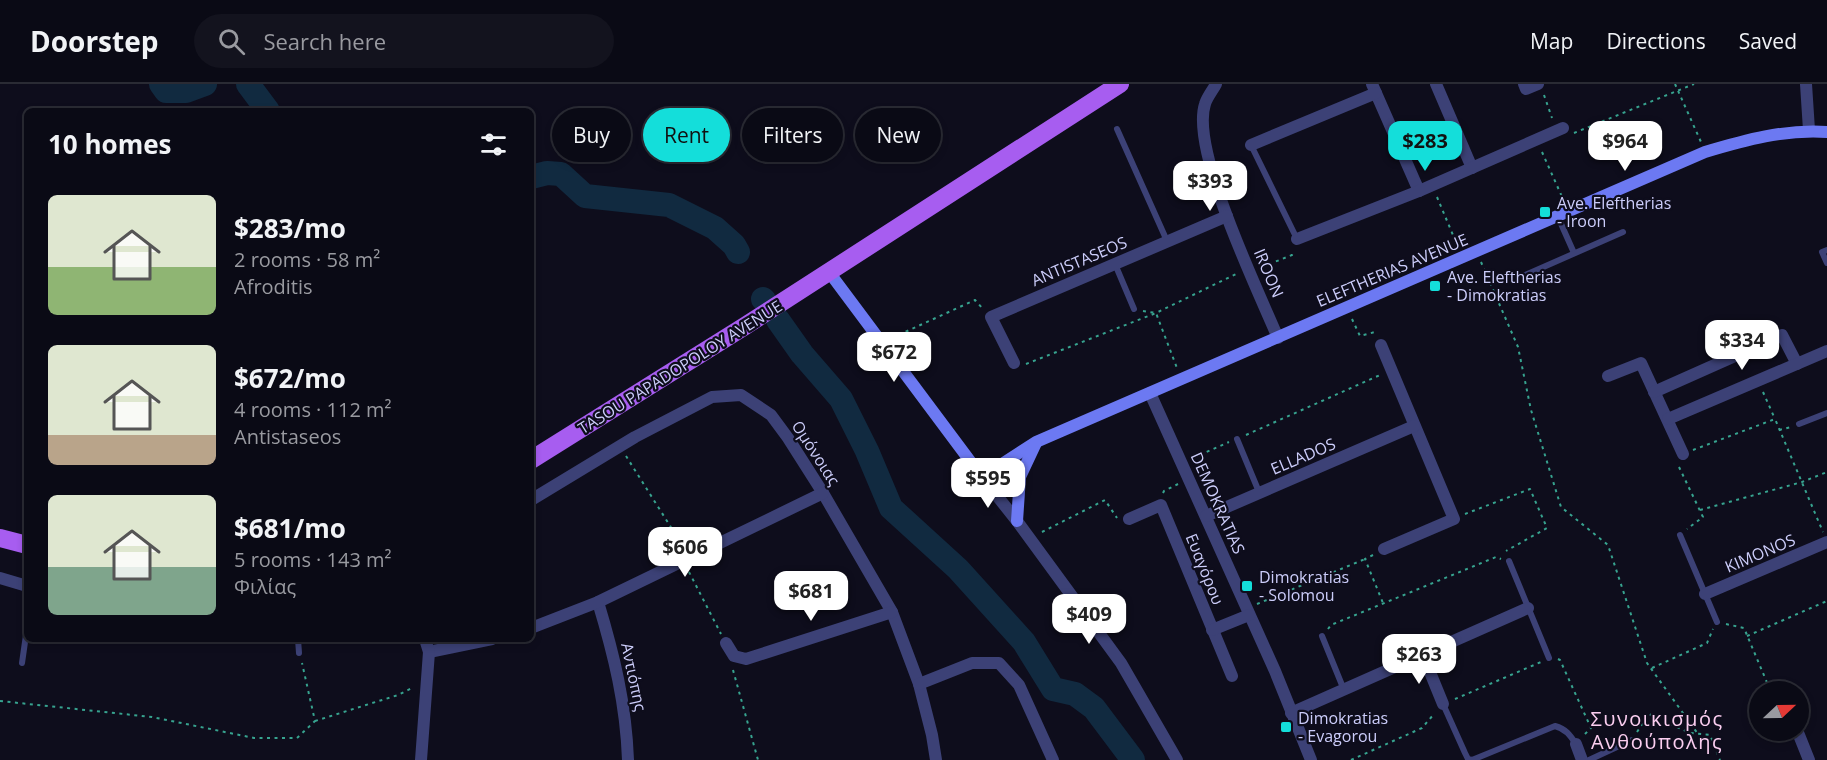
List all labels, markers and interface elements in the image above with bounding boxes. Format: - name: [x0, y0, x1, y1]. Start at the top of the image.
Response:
- search box: [194, 14, 614, 68]
- text: Doorstep: [30, 22, 158, 60]
- icon: search: [215, 25, 248, 58]
- text: Search here: [263, 26, 386, 56]
- text: Map: [1530, 27, 1573, 55]
- text: Directions: [1606, 27, 1706, 55]
- text: Saved: [1739, 27, 1797, 55]
- chip: Buy: [552, 108, 631, 162]
- chip: Rent: [643, 108, 730, 162]
- chip: Filters: [742, 108, 843, 162]
- chip: New: [855, 108, 941, 162]
- pin: $283: [1389, 121, 1461, 172]
- pin: $964: [1589, 121, 1661, 172]
- text: 10 homes: [48, 126, 172, 162]
- text: $283: [1402, 127, 1448, 154]
- text: $964: [1602, 127, 1648, 154]
- icon: filters: [477, 128, 510, 161]
- pin: $393: [1174, 161, 1246, 212]
- text: $393: [1187, 167, 1233, 194]
- place label: Ave. Eleftherias - Iroon: [1557, 192, 1671, 232]
- marker: Ave. Eleftherias - Iroon: [1538, 205, 1552, 219]
- text: $283/mo: [234, 210, 346, 246]
- icon: home: [96, 219, 168, 291]
- street label: ELEFTHERIAS AVENUE: [1313, 228, 1471, 312]
- street label: ANTISTASEOS: [1028, 231, 1130, 291]
- street label: IROON: [1249, 245, 1289, 301]
- text: 2 rooms · 58 m²: [234, 246, 380, 273]
- place label: Ave. Eleftherias - Dimokratias: [1447, 266, 1561, 306]
- text: Afroditis: [234, 273, 313, 300]
- marker: Ave. Eleftherias - Dimokratias: [1428, 279, 1442, 293]
- street label: TASOU PAPADOPOLOY AVENUE: [574, 295, 786, 439]
- pin: $334: [1706, 320, 1778, 371]
- text: $334: [1719, 326, 1765, 353]
- pin: $672: [858, 332, 930, 383]
- text: $672: [871, 338, 917, 365]
- text: $672/mo: [234, 360, 346, 396]
- icon: home: [96, 369, 168, 441]
- text: 4 rooms · 112 m²: [234, 396, 392, 423]
- street label: Ομόνοιας: [787, 416, 845, 490]
- text: Antistaseos: [234, 423, 341, 450]
- street label: ELLADOS: [1267, 432, 1339, 480]
- street label: DEMOKRATIAS: [1186, 449, 1250, 558]
- pin: $595: [952, 458, 1024, 509]
- text: $595: [965, 464, 1011, 491]
- text: $681/mo: [234, 510, 346, 546]
- icon: home: [96, 519, 168, 591]
- pin: $606: [649, 527, 721, 578]
- street label: KIMONOS: [1721, 528, 1799, 578]
- street label: Ευαγόρου: [1181, 530, 1229, 608]
- text: $606: [662, 533, 708, 560]
- text: 5 rooms · 143 m²: [234, 546, 392, 573]
- place label: Dimokratias - Solomou: [1259, 566, 1349, 606]
- pin: $681: [775, 571, 847, 622]
- text: Φιλίας: [234, 573, 296, 600]
- text: $681: [788, 577, 834, 604]
- marker: Dimokratias - Solomou: [1240, 579, 1254, 593]
- pin: $409: [1053, 594, 1125, 645]
- text: $409: [1066, 600, 1112, 627]
- pin: $263: [1383, 634, 1455, 685]
- text: $263: [1396, 640, 1442, 667]
- street label: Αντιόπης: [616, 641, 652, 713]
- north arrow: [1749, 681, 1809, 741]
- map controls: [1749, 681, 1809, 741]
- district label: Συνοικισμός Ανθούπολης: [1590, 705, 1724, 755]
- place label: Dimokratias - Evagorou: [1298, 707, 1388, 747]
- marker: Dimokratias - Evagorou: [1279, 720, 1293, 734]

